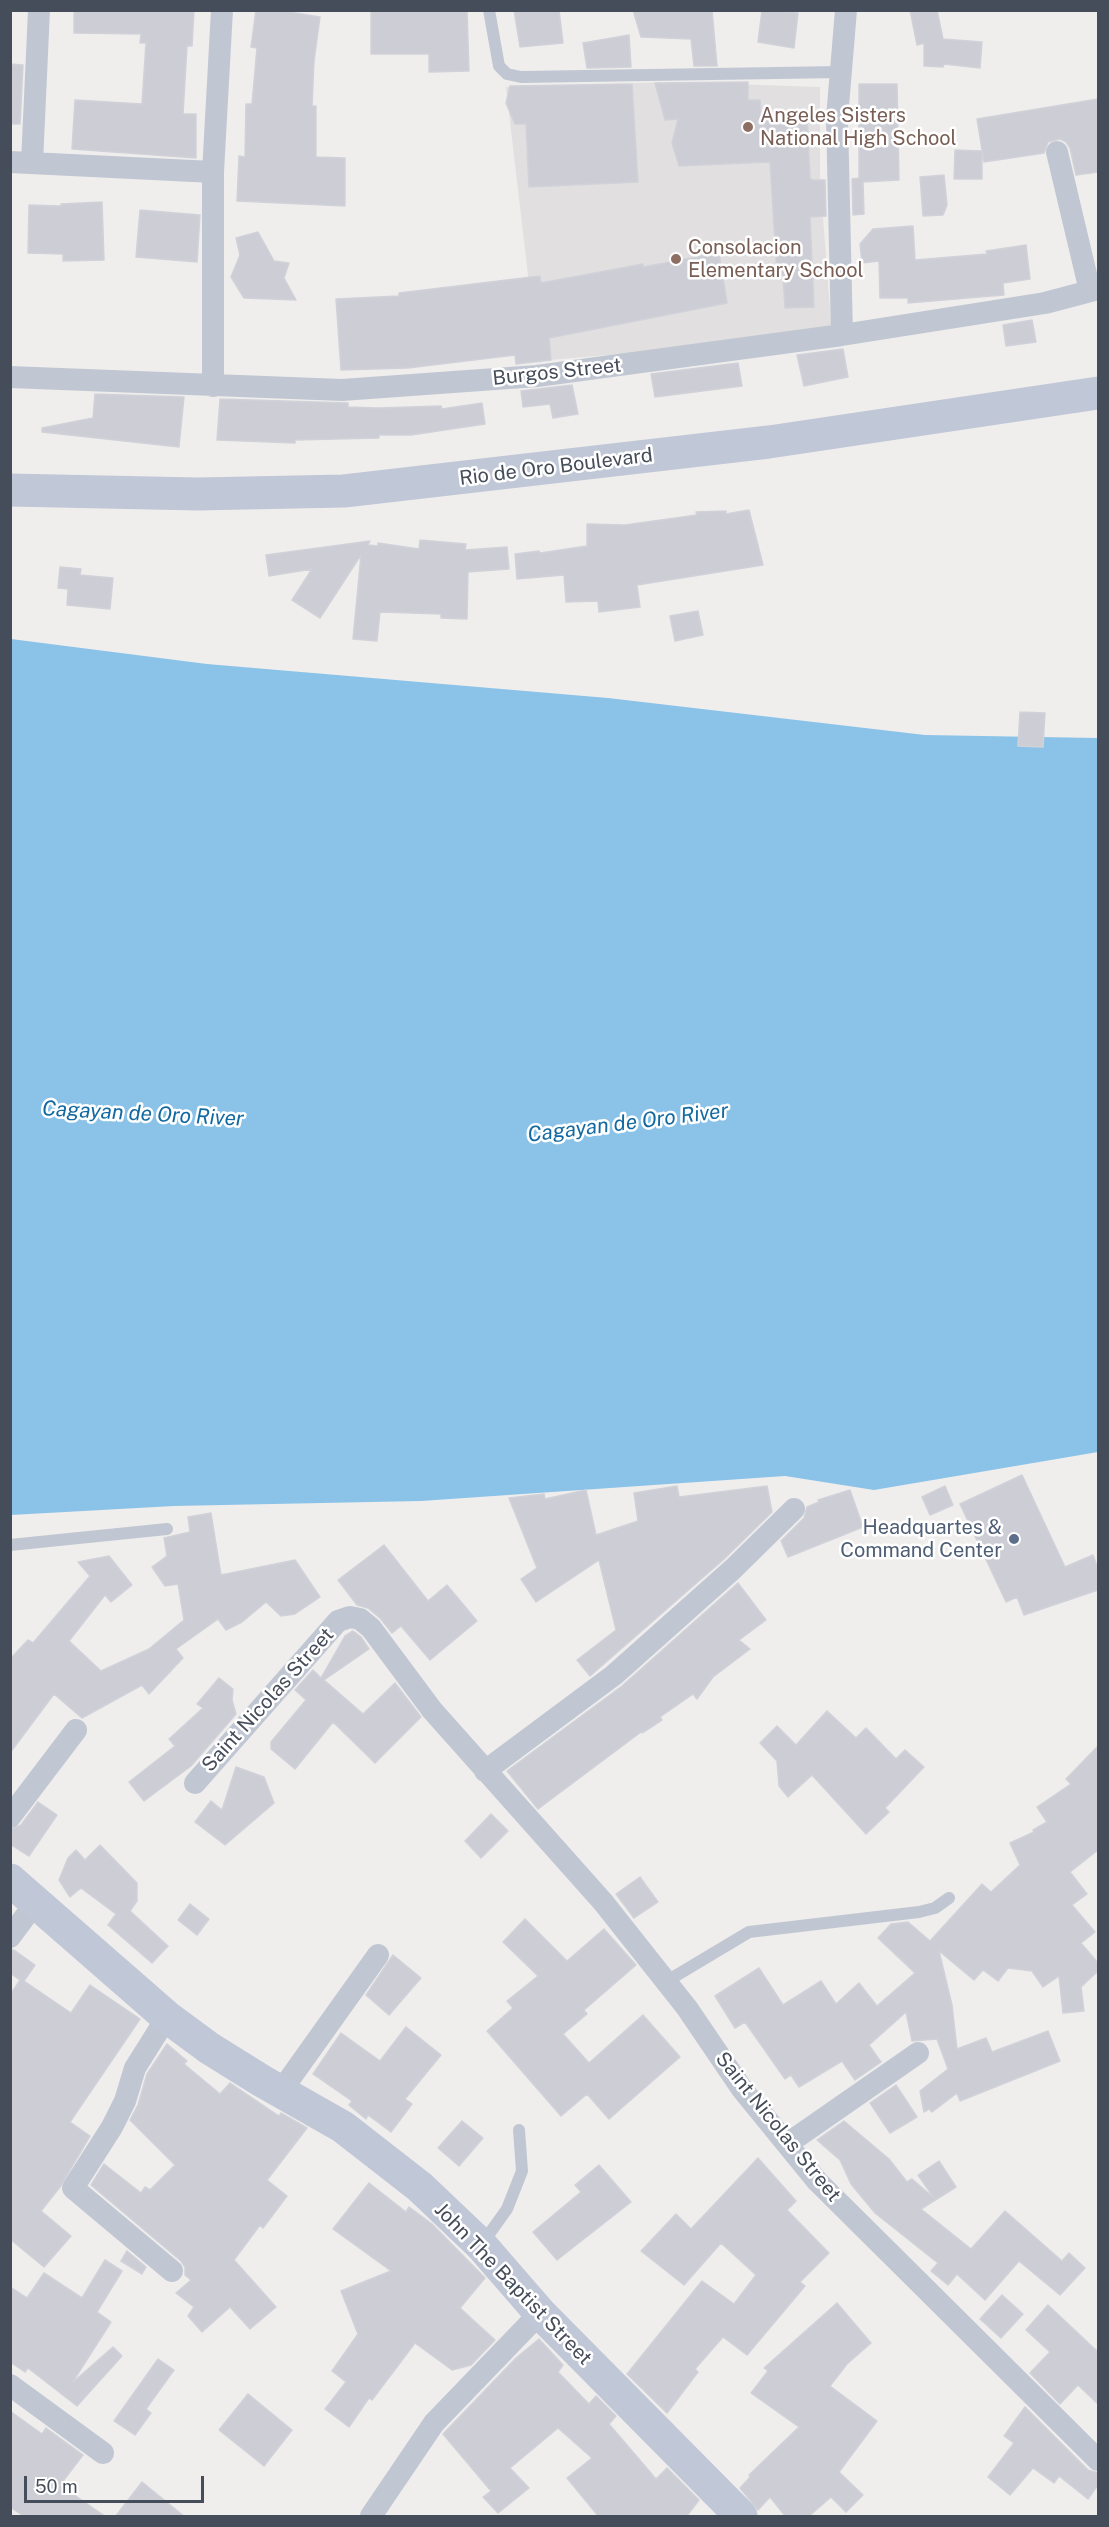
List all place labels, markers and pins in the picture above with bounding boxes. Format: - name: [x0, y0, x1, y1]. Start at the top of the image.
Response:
- place label: Angeles Sisters National High School: [760, 104, 957, 151]
- marker: Angeles Sisters National High School: [741, 120, 755, 134]
- place label: Consolacion Elementary School: [688, 236, 864, 283]
- marker: Consolacion Elementary School: [669, 252, 683, 266]
- place label: Headquartes & Command Center: [840, 1516, 1002, 1563]
- marker: Headquartes & Command Center: [1007, 1532, 1021, 1546]

